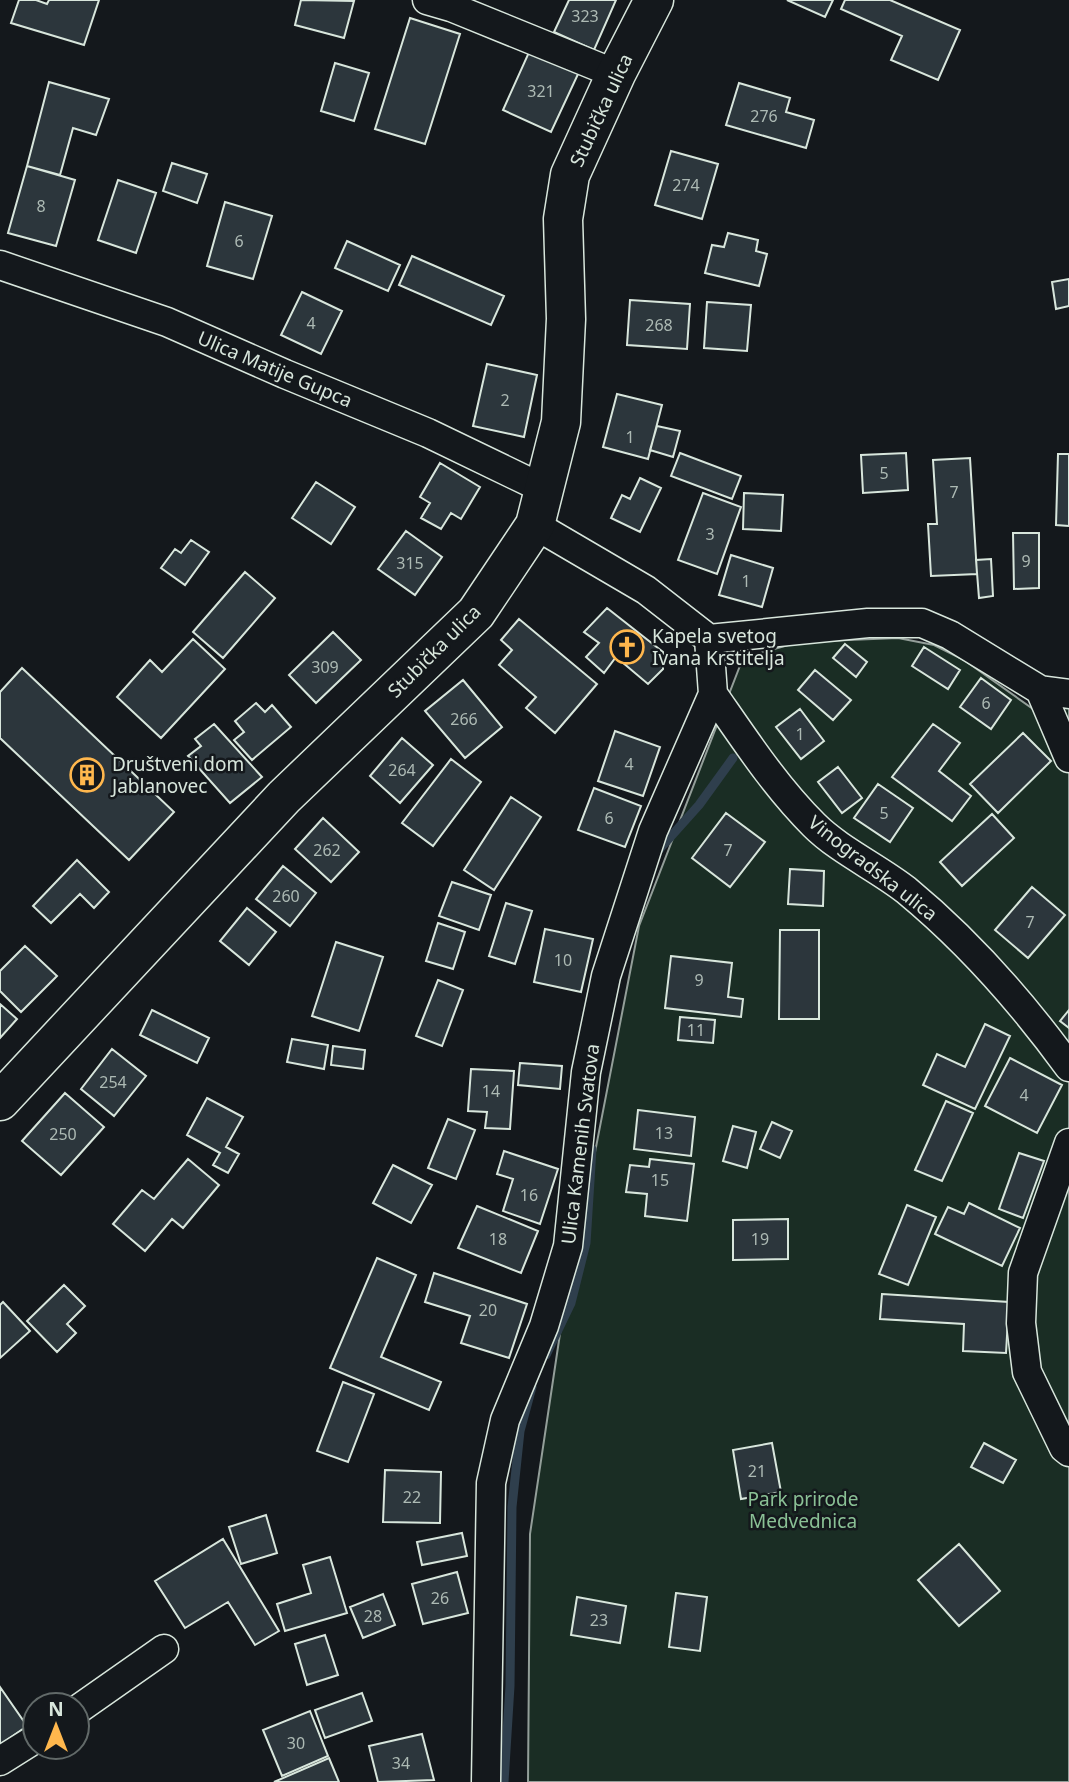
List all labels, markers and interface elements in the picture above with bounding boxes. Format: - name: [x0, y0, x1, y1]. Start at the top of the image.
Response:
- house number: 323: [571, 5, 599, 27]
- street label: Stubička ulica: [563, 49, 639, 171]
- house number: 321: [527, 80, 555, 102]
- house number: 276: [750, 105, 778, 127]
- house number: 274: [672, 174, 700, 196]
- house number: 8: [36, 195, 46, 217]
- house number: 6: [234, 230, 244, 252]
- house number: 4: [306, 312, 316, 334]
- house number: 268: [645, 314, 673, 336]
- street label: Ulica Matije Gupca: [194, 325, 356, 413]
- house number: 2: [500, 389, 510, 411]
- house number: 1: [625, 426, 635, 448]
- house number: 5: [879, 462, 889, 484]
- house number: 7: [949, 481, 959, 503]
- house number: 3: [705, 523, 715, 545]
- house number: 9: [1021, 550, 1031, 572]
- house number: 315: [396, 552, 424, 574]
- house number: 1: [741, 570, 751, 592]
- street label: Stubička ulica: [382, 599, 486, 703]
- place label: Kapela svetog Ivana Krstitelja: [652, 623, 785, 671]
- church icon: Kapela svetog Ivana Krstitelja: [608, 628, 646, 666]
- house number: 309: [311, 656, 339, 678]
- house number: 6: [981, 692, 991, 714]
- house number: 266: [450, 708, 478, 730]
- house number: 1: [795, 723, 805, 745]
- place label: Društveni dom Jablanovec: [110, 751, 244, 799]
- house number: 4: [624, 753, 634, 775]
- building icon: Društveni dom Jablanovec: [68, 756, 106, 794]
- house number: 264: [388, 759, 416, 781]
- house number: 5: [879, 802, 889, 824]
- house number: 6: [604, 807, 614, 829]
- street label: Vinogradska ulica: [803, 809, 943, 927]
- house number: 262: [313, 839, 341, 861]
- house number: 7: [723, 839, 733, 861]
- house number: 260: [272, 885, 300, 907]
- house number: 7: [1025, 911, 1035, 933]
- house number: 10: [554, 949, 572, 971]
- house number: 9: [694, 969, 704, 991]
- house number: 11: [687, 1019, 705, 1041]
- street label: Ulica Kamenih Svatova: [555, 1042, 605, 1246]
- house number: 254: [99, 1071, 127, 1093]
- house number: 14: [482, 1080, 500, 1102]
- house number: 4: [1019, 1084, 1029, 1106]
- house number: 13: [655, 1122, 673, 1144]
- house number: 250: [49, 1123, 77, 1145]
- house number: 15: [651, 1169, 669, 1191]
- house number: 16: [520, 1184, 538, 1206]
- house number: 18: [489, 1228, 507, 1250]
- house number: 19: [751, 1228, 769, 1250]
- house number: 20: [479, 1299, 497, 1321]
- house number: 21: [748, 1460, 766, 1482]
- house number: 22: [403, 1486, 421, 1508]
- park label: Park prirode Medvednica: [748, 1486, 858, 1534]
- house number: 26: [431, 1587, 449, 1609]
- house number: 28: [364, 1605, 382, 1627]
- house number: 23: [590, 1609, 608, 1631]
- north arrow: [21, 1691, 91, 1761]
- text: N: [48, 1696, 64, 1722]
- house number: 30: [287, 1732, 305, 1754]
- house number: 34: [392, 1752, 410, 1774]

